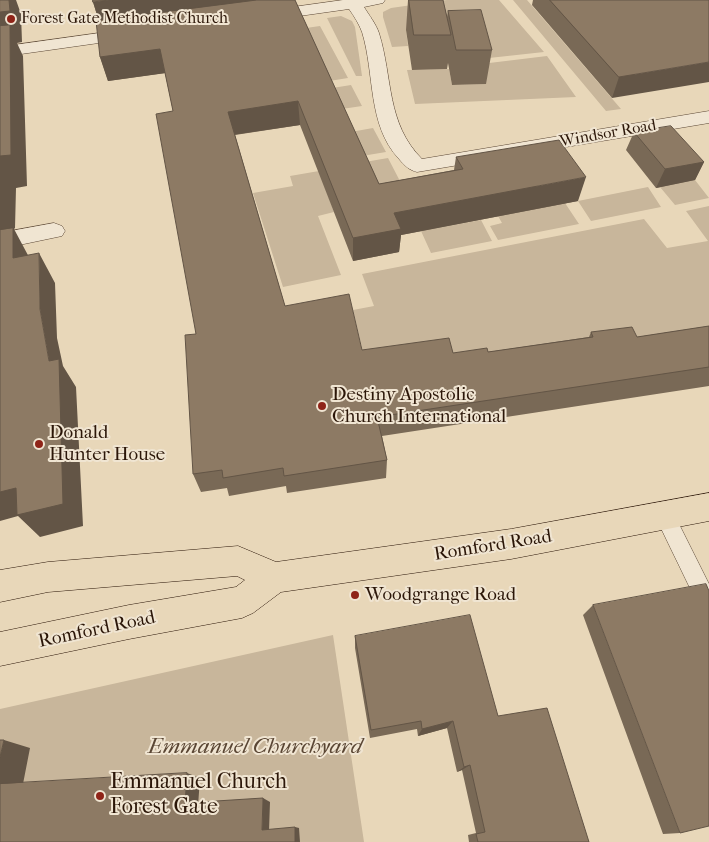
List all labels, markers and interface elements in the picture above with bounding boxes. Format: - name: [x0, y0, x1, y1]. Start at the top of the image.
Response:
- place label: Forest Gate Methodist Church: [21, 9, 228, 29]
- marker: Forest Gate Methodist Church: [5, 13, 17, 25]
- street label: Windsor Road: [558, 116, 658, 152]
- place label: Destiny Apostolic Church International: [332, 384, 506, 428]
- marker: Destiny Apostolic Church International: [316, 400, 328, 412]
- place label: Donald Hunter House: [49, 422, 165, 466]
- marker: Donald Hunter House: [33, 438, 45, 450]
- street label: Romford Road: [433, 525, 553, 567]
- place label: Woodgrange Road: [365, 584, 516, 606]
- marker: Woodgrange Road: [349, 589, 361, 601]
- street label: Romford Road: [36, 606, 158, 654]
- park label: Emmanuel Churchyard: [148, 735, 362, 761]
- place label: Emmanuel Church Forest Gate: [110, 770, 287, 821]
- marker: Emmanuel Church Forest Gate: [94, 790, 106, 802]

